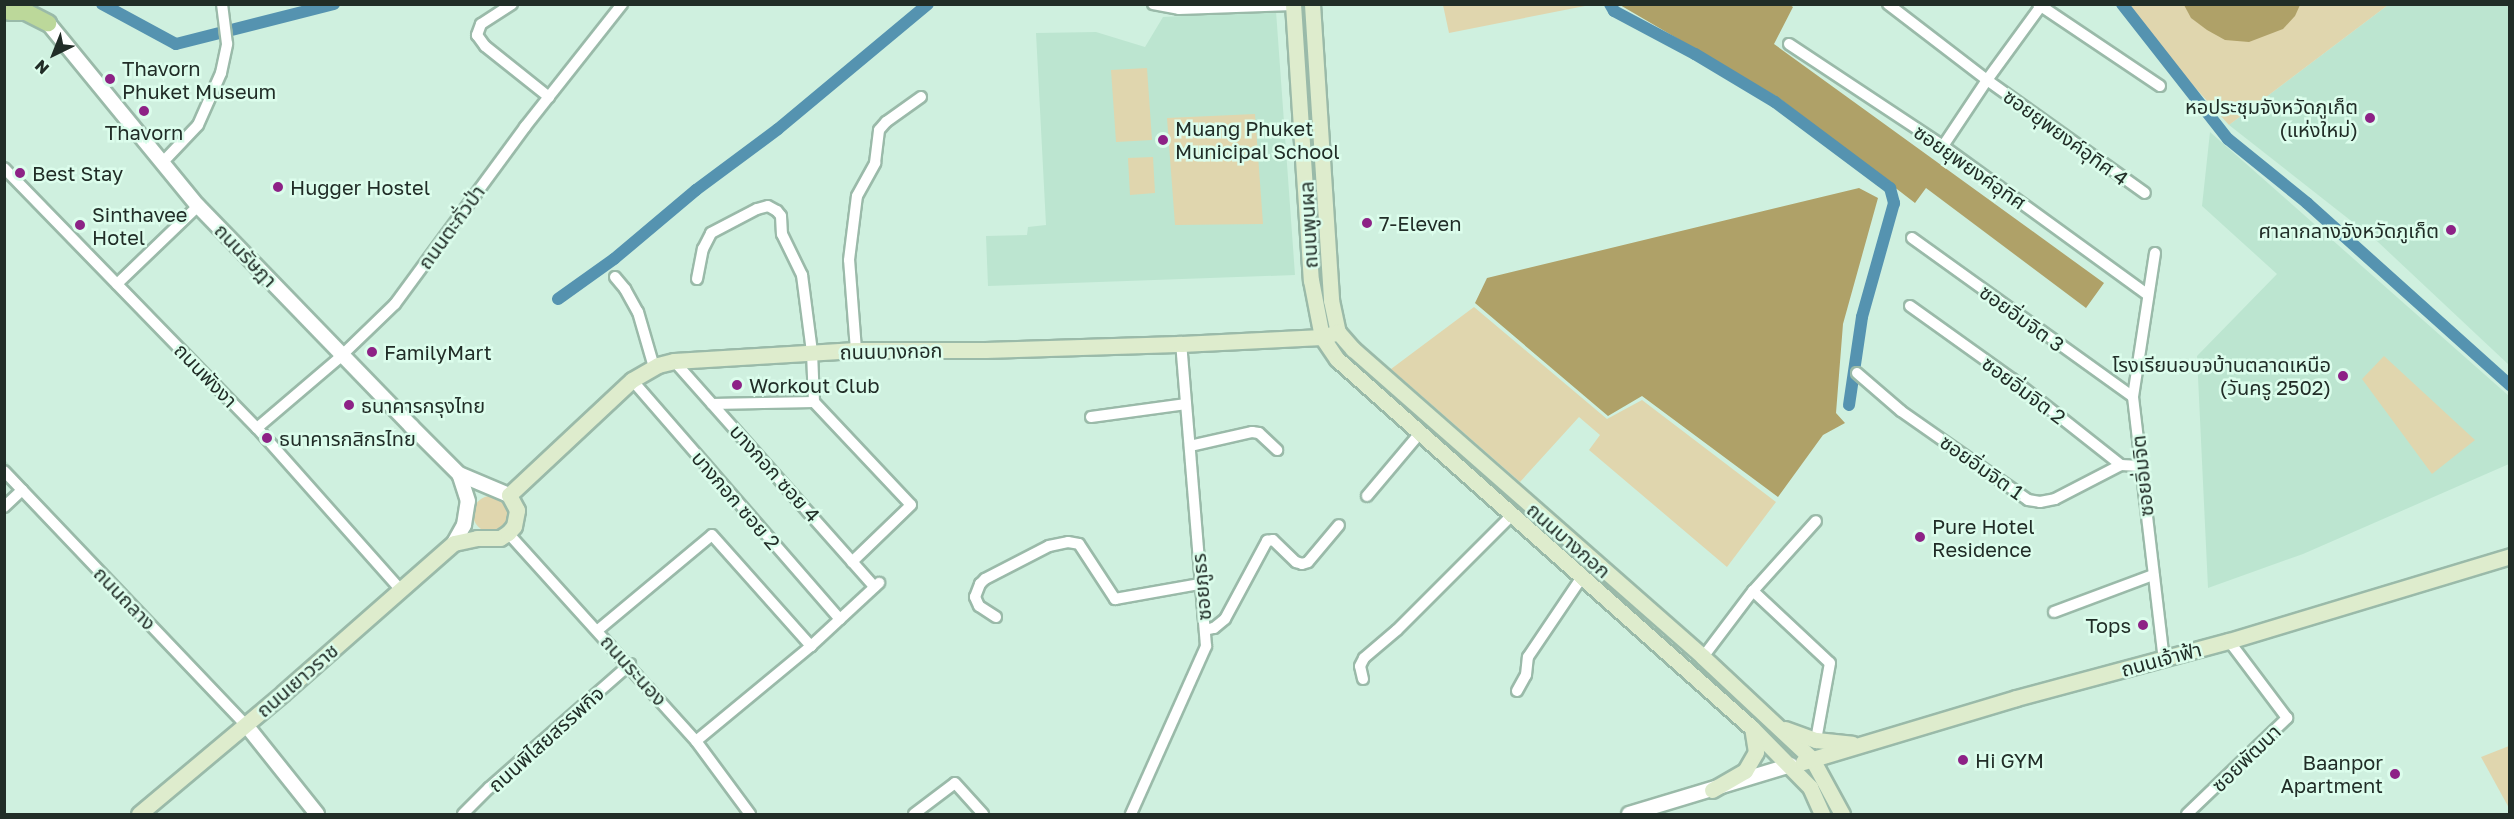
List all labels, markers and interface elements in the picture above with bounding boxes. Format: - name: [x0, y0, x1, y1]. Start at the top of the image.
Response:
- north arrow: [24, 24, 84, 84]
- text: N: [30, 56, 53, 79]
- place label: Thavorn Phuket Museum: [122, 56, 276, 103]
- marker: Thavorn Phuket Museum: [103, 72, 117, 86]
- street label: ซอยยุพยงค์อุทิศ 4: [1999, 84, 2133, 190]
- place label: หอประชุมจังหวัดภูเก็ต (แห่งใหม่): [2185, 94, 2358, 141]
- marker: Thavorn: [137, 104, 151, 118]
- marker: หอประชุมจังหวัดภูเก็ต (แห่งใหม่): [2363, 111, 2377, 125]
- place label: Muang Phuket Municipal School: [1175, 116, 1340, 163]
- street label: ซอยยุพยงค์อุทิศ: [1909, 119, 2031, 215]
- place label: Thavorn: [105, 120, 183, 144]
- marker: Muang Phuket Municipal School: [1156, 133, 1170, 147]
- place label: Best Stay: [32, 161, 123, 185]
- marker: Best Stay: [13, 166, 27, 180]
- place label: Hugger Hostel: [290, 175, 430, 199]
- marker: Hugger Hostel: [271, 180, 285, 194]
- street label: ถนนตะกั่วป่า: [412, 180, 490, 274]
- street label: ถนนพูนผล: [1294, 181, 1322, 269]
- place label: Sinthavee Hotel: [92, 202, 187, 249]
- place label: 7-Eleven: [1379, 211, 1461, 235]
- marker: 7-Eleven: [1360, 216, 1374, 230]
- marker: Sinthavee Hotel: [73, 218, 87, 232]
- street label: ถนนรัษฎา: [210, 218, 282, 292]
- place label: ศาลากลางจังหวัดภูเก็ต: [2259, 218, 2439, 242]
- marker: ศาลากลางจังหวัดภูเก็ต: [2444, 223, 2458, 237]
- street label: ซอยอิ่มจิต 3: [1975, 279, 2069, 357]
- street label: ถนนพังงา: [170, 338, 242, 412]
- street label: ถนนบางกอก: [839, 338, 943, 364]
- place label: FamilyMart: [384, 340, 492, 364]
- marker: FamilyMart: [365, 345, 379, 359]
- street label: ซอยอิ่มจิต 2: [1978, 351, 2070, 429]
- place label: โรงเรียนอบจบ้านตลาดเหนือ (วันครู 2502): [2112, 352, 2331, 399]
- marker: โรงเรียนอบจบ้านตลาดเหนือ (วันครู 2502): [2336, 369, 2350, 383]
- place label: Workout Club: [749, 373, 880, 397]
- marker: Workout Club: [730, 378, 744, 392]
- place label: ธนาคารกรุงไทย: [361, 393, 485, 417]
- marker: ธนาคารกรุงไทย: [342, 398, 356, 412]
- street label: บางกอก ซอย 4: [725, 419, 825, 527]
- place label: ธนาคารกสิกรไทย: [279, 426, 416, 450]
- street label: ซอยอิ่มจิต 1: [1936, 430, 2028, 504]
- marker: ธนาคารกสิกรไทย: [260, 431, 274, 445]
- street label: ซอยอิ่มจิต: [2126, 434, 2158, 518]
- street label: บางกอก ซอย 2: [687, 446, 785, 554]
- street label: ถนนบางกอก: [1522, 497, 1616, 583]
- place label: Pure Hotel Residence: [1932, 514, 2035, 561]
- marker: Pure Hotel Residence: [1913, 530, 1927, 544]
- street label: ซอยภูธร: [1186, 552, 1216, 622]
- street label: ถนนถลาง: [89, 561, 161, 635]
- place label: Tops: [2086, 613, 2131, 637]
- marker: Tops: [2136, 618, 2150, 632]
- street label: ถนนระนอง: [596, 629, 672, 711]
- street label: ถนนเจ้าฟ้า: [2118, 637, 2204, 681]
- street label: ถนนเยาวราช: [251, 638, 343, 722]
- street label: ถนนพิไสยสรรพกิจ: [483, 681, 609, 797]
- street label: ซอยพัฒนา: [2206, 719, 2286, 797]
- place label: Hi GYM: [1975, 748, 2044, 772]
- place label: Baanpor Apartment: [2280, 750, 2383, 797]
- marker: Hi GYM: [1956, 753, 1970, 767]
- marker: Baanpor Apartment: [2388, 767, 2402, 781]

